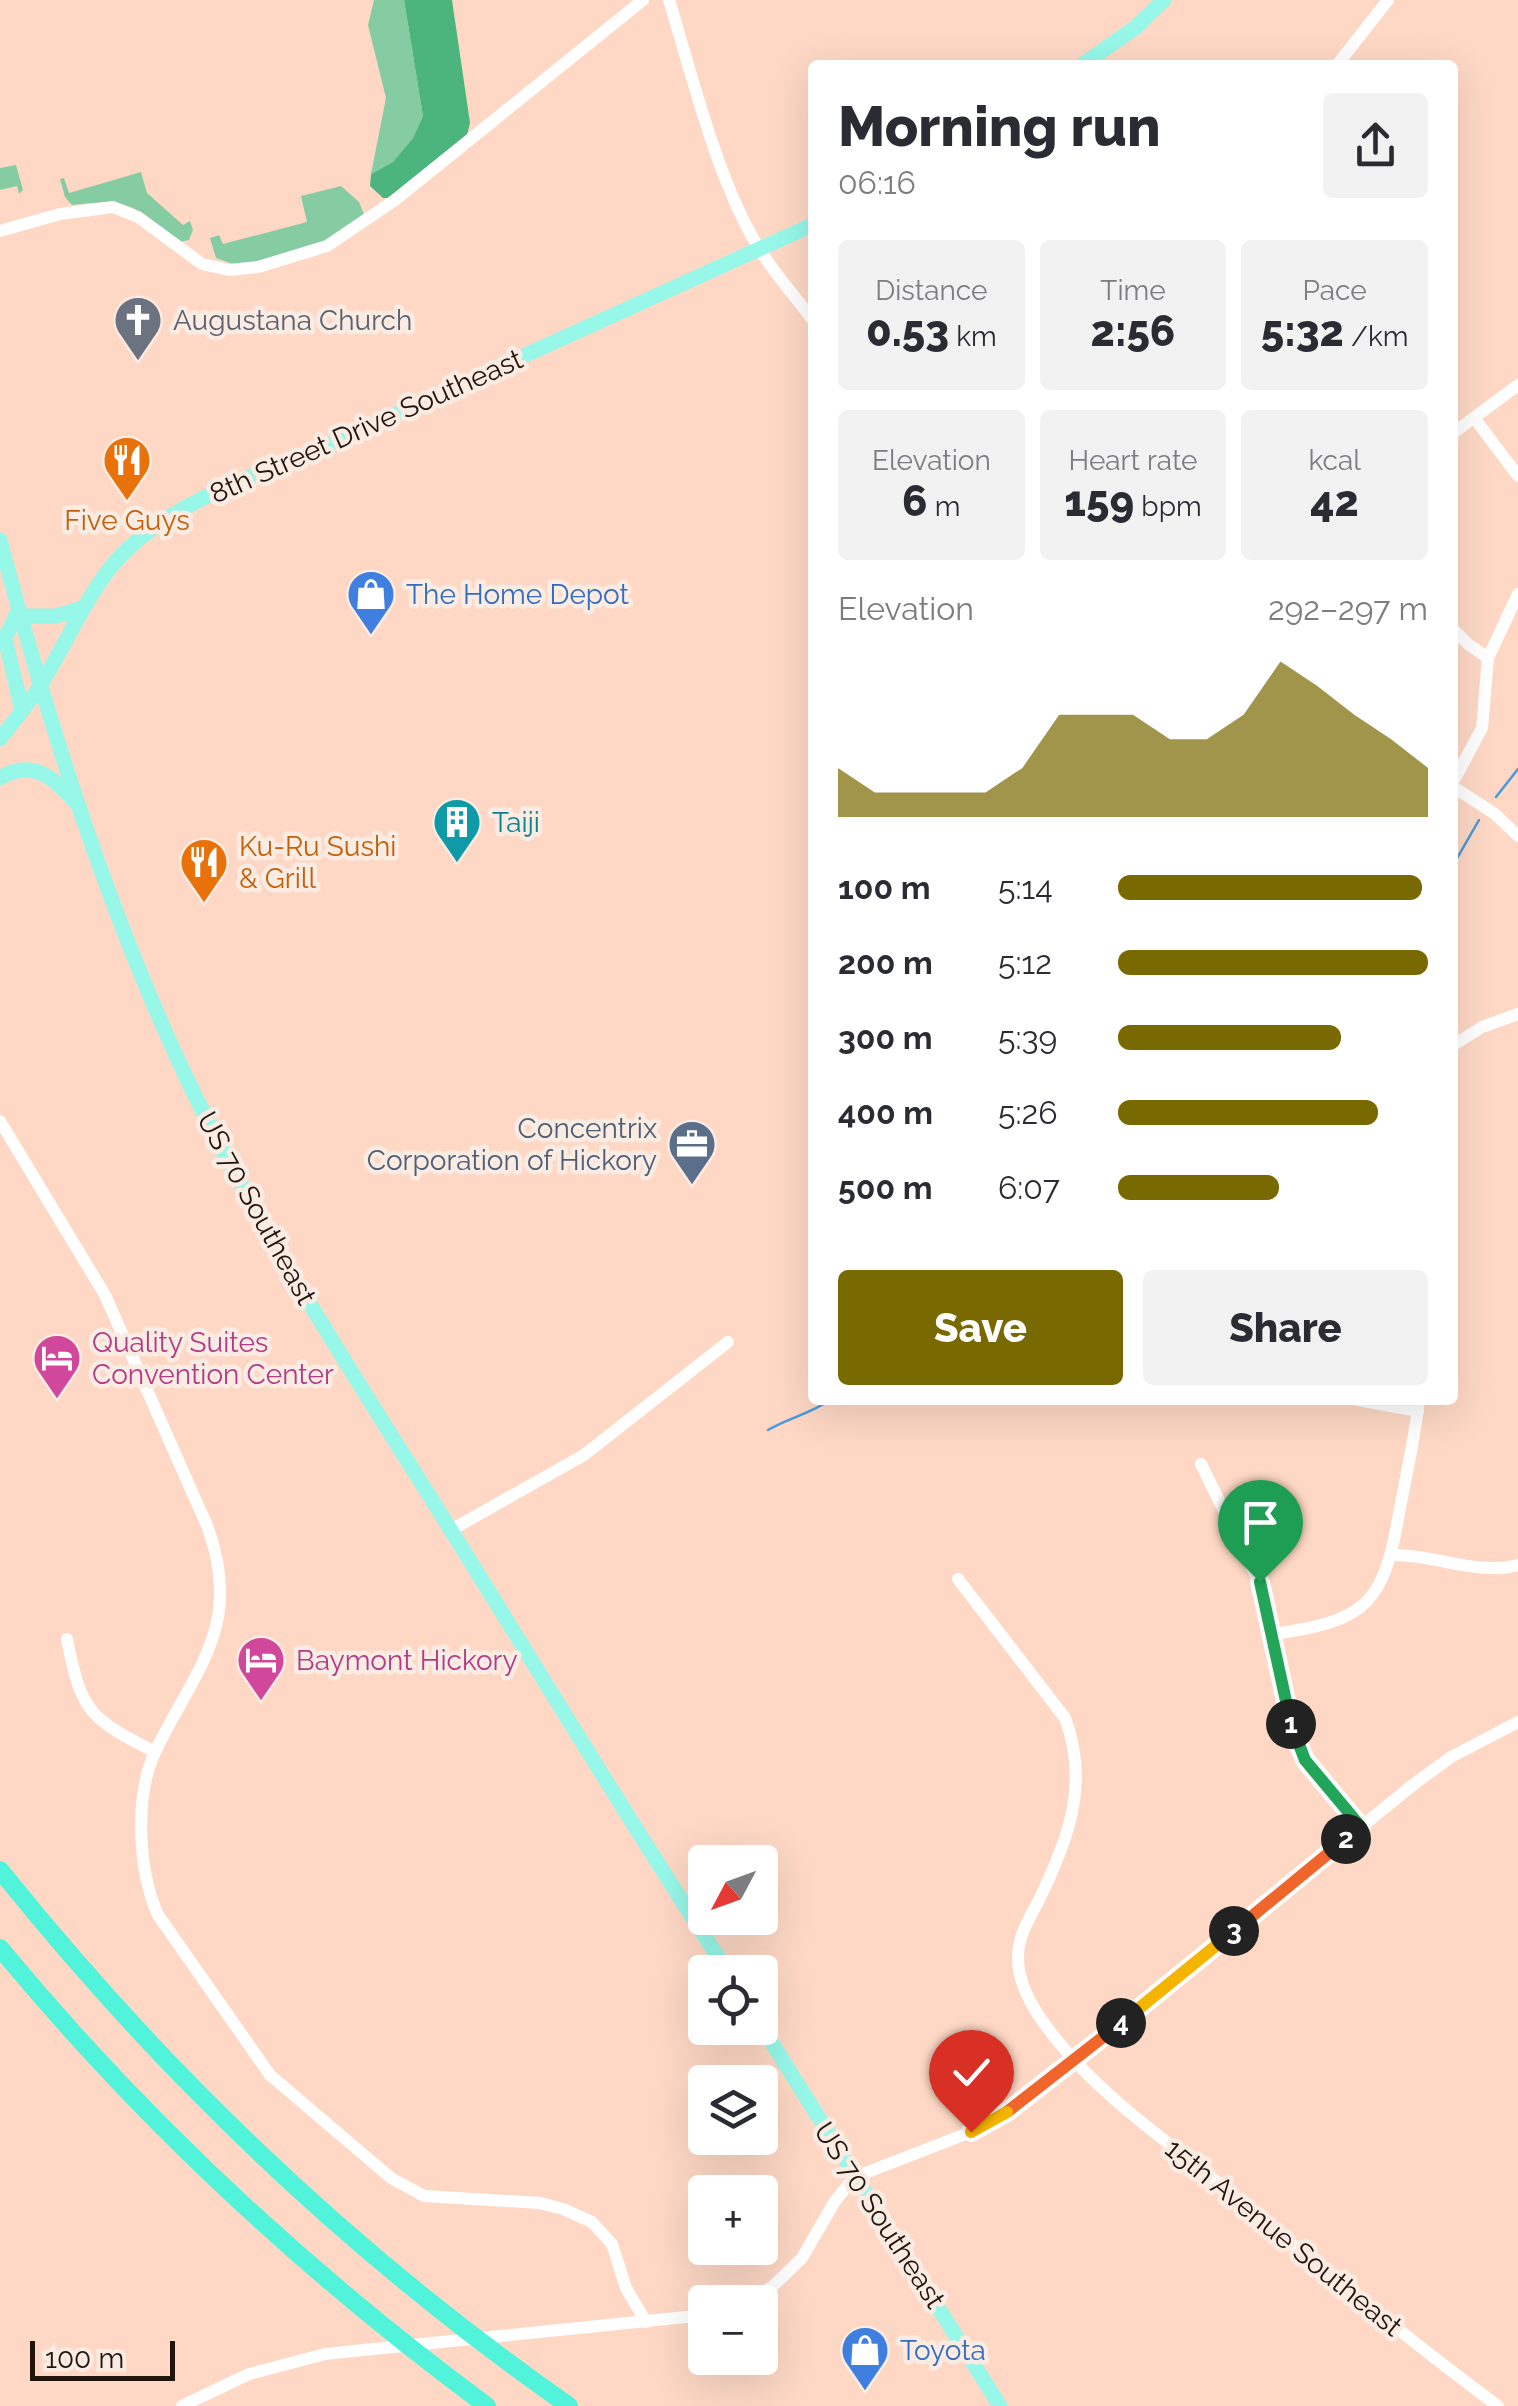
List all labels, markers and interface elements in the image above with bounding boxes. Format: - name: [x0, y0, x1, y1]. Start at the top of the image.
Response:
- button: share: [1323, 93, 1428, 198]
- text: Morning run: [838, 94, 1161, 159]
- text: 06:16: [838, 164, 916, 201]
- text: Distance: [875, 274, 987, 307]
- text: Time: [1100, 274, 1166, 307]
- text: Pace: [1303, 274, 1367, 307]
- church icon: Augustana Church: [112, 294, 164, 362]
- place label: Augustana Church: [173, 304, 412, 337]
- text: 0.53: [866, 307, 949, 356]
- text: 2:56: [1091, 307, 1175, 356]
- text: 5:32: [1261, 307, 1344, 356]
- text: km: [949, 320, 997, 353]
- text: /km: [1344, 320, 1409, 353]
- street label: 8th Street Drive Southeast: [205, 342, 528, 510]
- restaurant icon: Five Guys: [101, 434, 153, 502]
- text: Elevation: [872, 444, 991, 477]
- text: Heart rate: [1069, 444, 1197, 477]
- text: kcal: [1308, 444, 1361, 477]
- text: 6: [902, 477, 928, 526]
- text: 159: [1064, 477, 1134, 526]
- text: 42: [1310, 477, 1359, 526]
- text: m: [928, 490, 961, 523]
- text: bpm: [1134, 490, 1202, 523]
- place label: Five Guys: [64, 504, 190, 537]
- shop icon: The Home Depot: [345, 568, 397, 636]
- place label: The Home Depot: [406, 578, 630, 611]
- text: Elevation: [838, 590, 974, 627]
- text: 292–297 m: [1268, 590, 1428, 627]
- building icon: Taiji: [431, 796, 483, 864]
- place label: Taiji: [492, 806, 540, 839]
- place label: Ku-Ru Sushi & Grill: [239, 830, 396, 895]
- restaurant icon: Ku-Ru Sushi & Grill: [178, 836, 230, 904]
- text: 100 m: [838, 869, 931, 906]
- text: 5:14: [998, 869, 1053, 906]
- text: 200 m: [838, 944, 933, 981]
- text: 5:12: [998, 944, 1052, 981]
- text: 300 m: [838, 1019, 933, 1056]
- text: 5:39: [998, 1019, 1057, 1056]
- text: 400 m: [838, 1094, 933, 1131]
- text: 5:26: [998, 1094, 1057, 1131]
- street label: US 70 Southeast: [190, 1106, 323, 1311]
- place label: Concentrix Corporation of Hickory: [367, 1112, 657, 1177]
- office icon: Concentrix Corporation of Hickory: [666, 1118, 718, 1186]
- text: 500 m: [838, 1169, 933, 1206]
- text: 6:07: [998, 1169, 1060, 1206]
- button: Save: [838, 1270, 1123, 1385]
- button: Share: [1143, 1270, 1428, 1385]
- place label: Quality Suites Convention Center: [92, 1326, 334, 1391]
- hotel icon: Quality Suites Convention Center: [31, 1332, 83, 1400]
- pin: [1218, 1480, 1303, 1583]
- icon: arrive: [1233, 1495, 1288, 1550]
- hotel icon: Baymont Hickory: [235, 1634, 287, 1702]
- place label: Baymont Hickory: [296, 1644, 518, 1677]
- pin: 1: [1266, 1699, 1316, 1749]
- text: 1: [1284, 1707, 1298, 1740]
- pin: 2: [1321, 1814, 1371, 1864]
- text: 2: [1338, 1822, 1354, 1855]
- north arrow: [688, 1845, 778, 1935]
- map controls: [688, 1845, 778, 2375]
- pin: 3: [1209, 1906, 1259, 1956]
- text: 3: [1226, 1914, 1242, 1947]
- button: locate: [688, 1955, 778, 2045]
- pin: 4: [1096, 1998, 1146, 2048]
- text: 4: [1113, 2006, 1129, 2039]
- pin: [929, 2030, 1014, 2133]
- icon: check: [944, 2045, 999, 2100]
- button: layers: [688, 2065, 778, 2155]
- street label: US 70 Southeast: [807, 2116, 952, 2315]
- street label: 15th Avenue Southeast: [1159, 2132, 1409, 2343]
- button: +: [688, 2175, 778, 2265]
- button: −: [688, 2285, 778, 2375]
- shop icon: Toyota: [839, 2324, 891, 2392]
- place label: Toyota: [900, 2334, 986, 2367]
- scale bar: [30, 2336, 175, 2380]
- text: 100 m: [45, 2342, 124, 2375]

